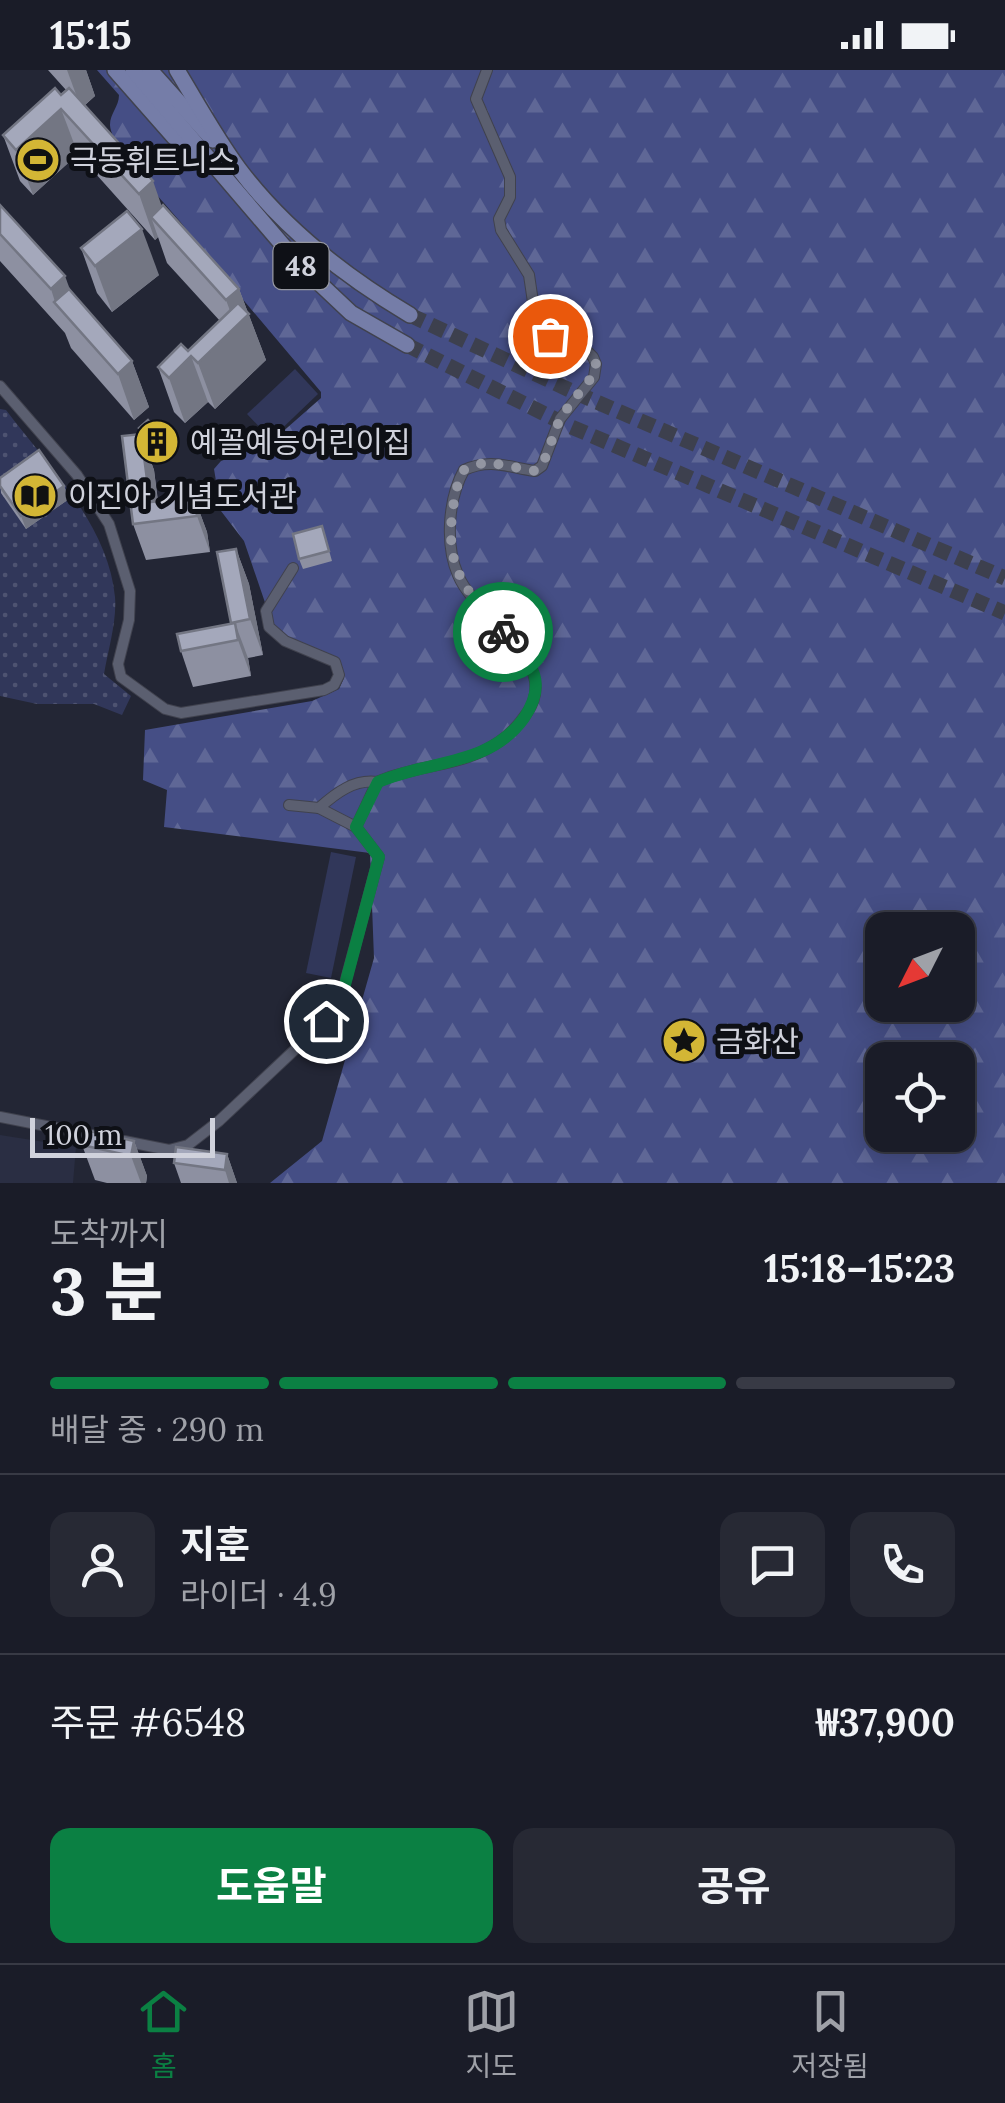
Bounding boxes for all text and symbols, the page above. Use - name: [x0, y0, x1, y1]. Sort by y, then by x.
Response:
- text: 15:15: [50, 11, 131, 59]
- sports icon: 극동휘트니스: [15, 137, 61, 183]
- place label: 극동휘트니스: [70, 141, 236, 179]
- road number: 48: [274, 243, 328, 289]
- pin: [508, 294, 593, 379]
- icon: bag: [523, 309, 578, 364]
- building icon: 예꼴예능어린이집: [134, 419, 180, 465]
- place label: 예꼴예능어린이집: [190, 423, 411, 461]
- library icon: 이진아 기념도서관: [12, 473, 58, 519]
- place label: 이진아 기념도서관: [68, 477, 297, 515]
- courier: [453, 582, 553, 682]
- icon: bike: [476, 605, 531, 660]
- north arrow: [865, 912, 975, 1022]
- map controls: [865, 912, 975, 1152]
- pin: [284, 979, 369, 1064]
- icon: home: [299, 994, 354, 1049]
- place icon: 금화산: [661, 1018, 707, 1064]
- place label: 금화산: [716, 1022, 799, 1060]
- button: locate: [865, 1042, 975, 1152]
- scale bar: [30, 1113, 215, 1158]
- text: 100 m: [45, 1117, 122, 1153]
- text: 도착까지: [50, 1213, 168, 1254]
- text: 15:18–15:23: [764, 1244, 955, 1292]
- text: 3 분: [50, 1250, 163, 1333]
- text: 배달 중 · 290 m: [50, 1409, 264, 1450]
- button: person: [50, 1512, 155, 1617]
- button: chat: [720, 1512, 825, 1617]
- button: phone: [850, 1512, 955, 1617]
- text: 지훈: [180, 1520, 250, 1568]
- text: 라이더 · 4.9: [180, 1574, 337, 1615]
- text: 주문 #6548: [50, 1698, 246, 1746]
- text: ₩37,900: [816, 1698, 955, 1746]
- button: 도움말: [50, 1828, 493, 1943]
- button: 공유: [513, 1828, 955, 1943]
- tab: 홈: [136, 1984, 191, 2084]
- tab: 지도: [464, 1984, 519, 2084]
- tab: 저장됨: [791, 1984, 869, 2084]

